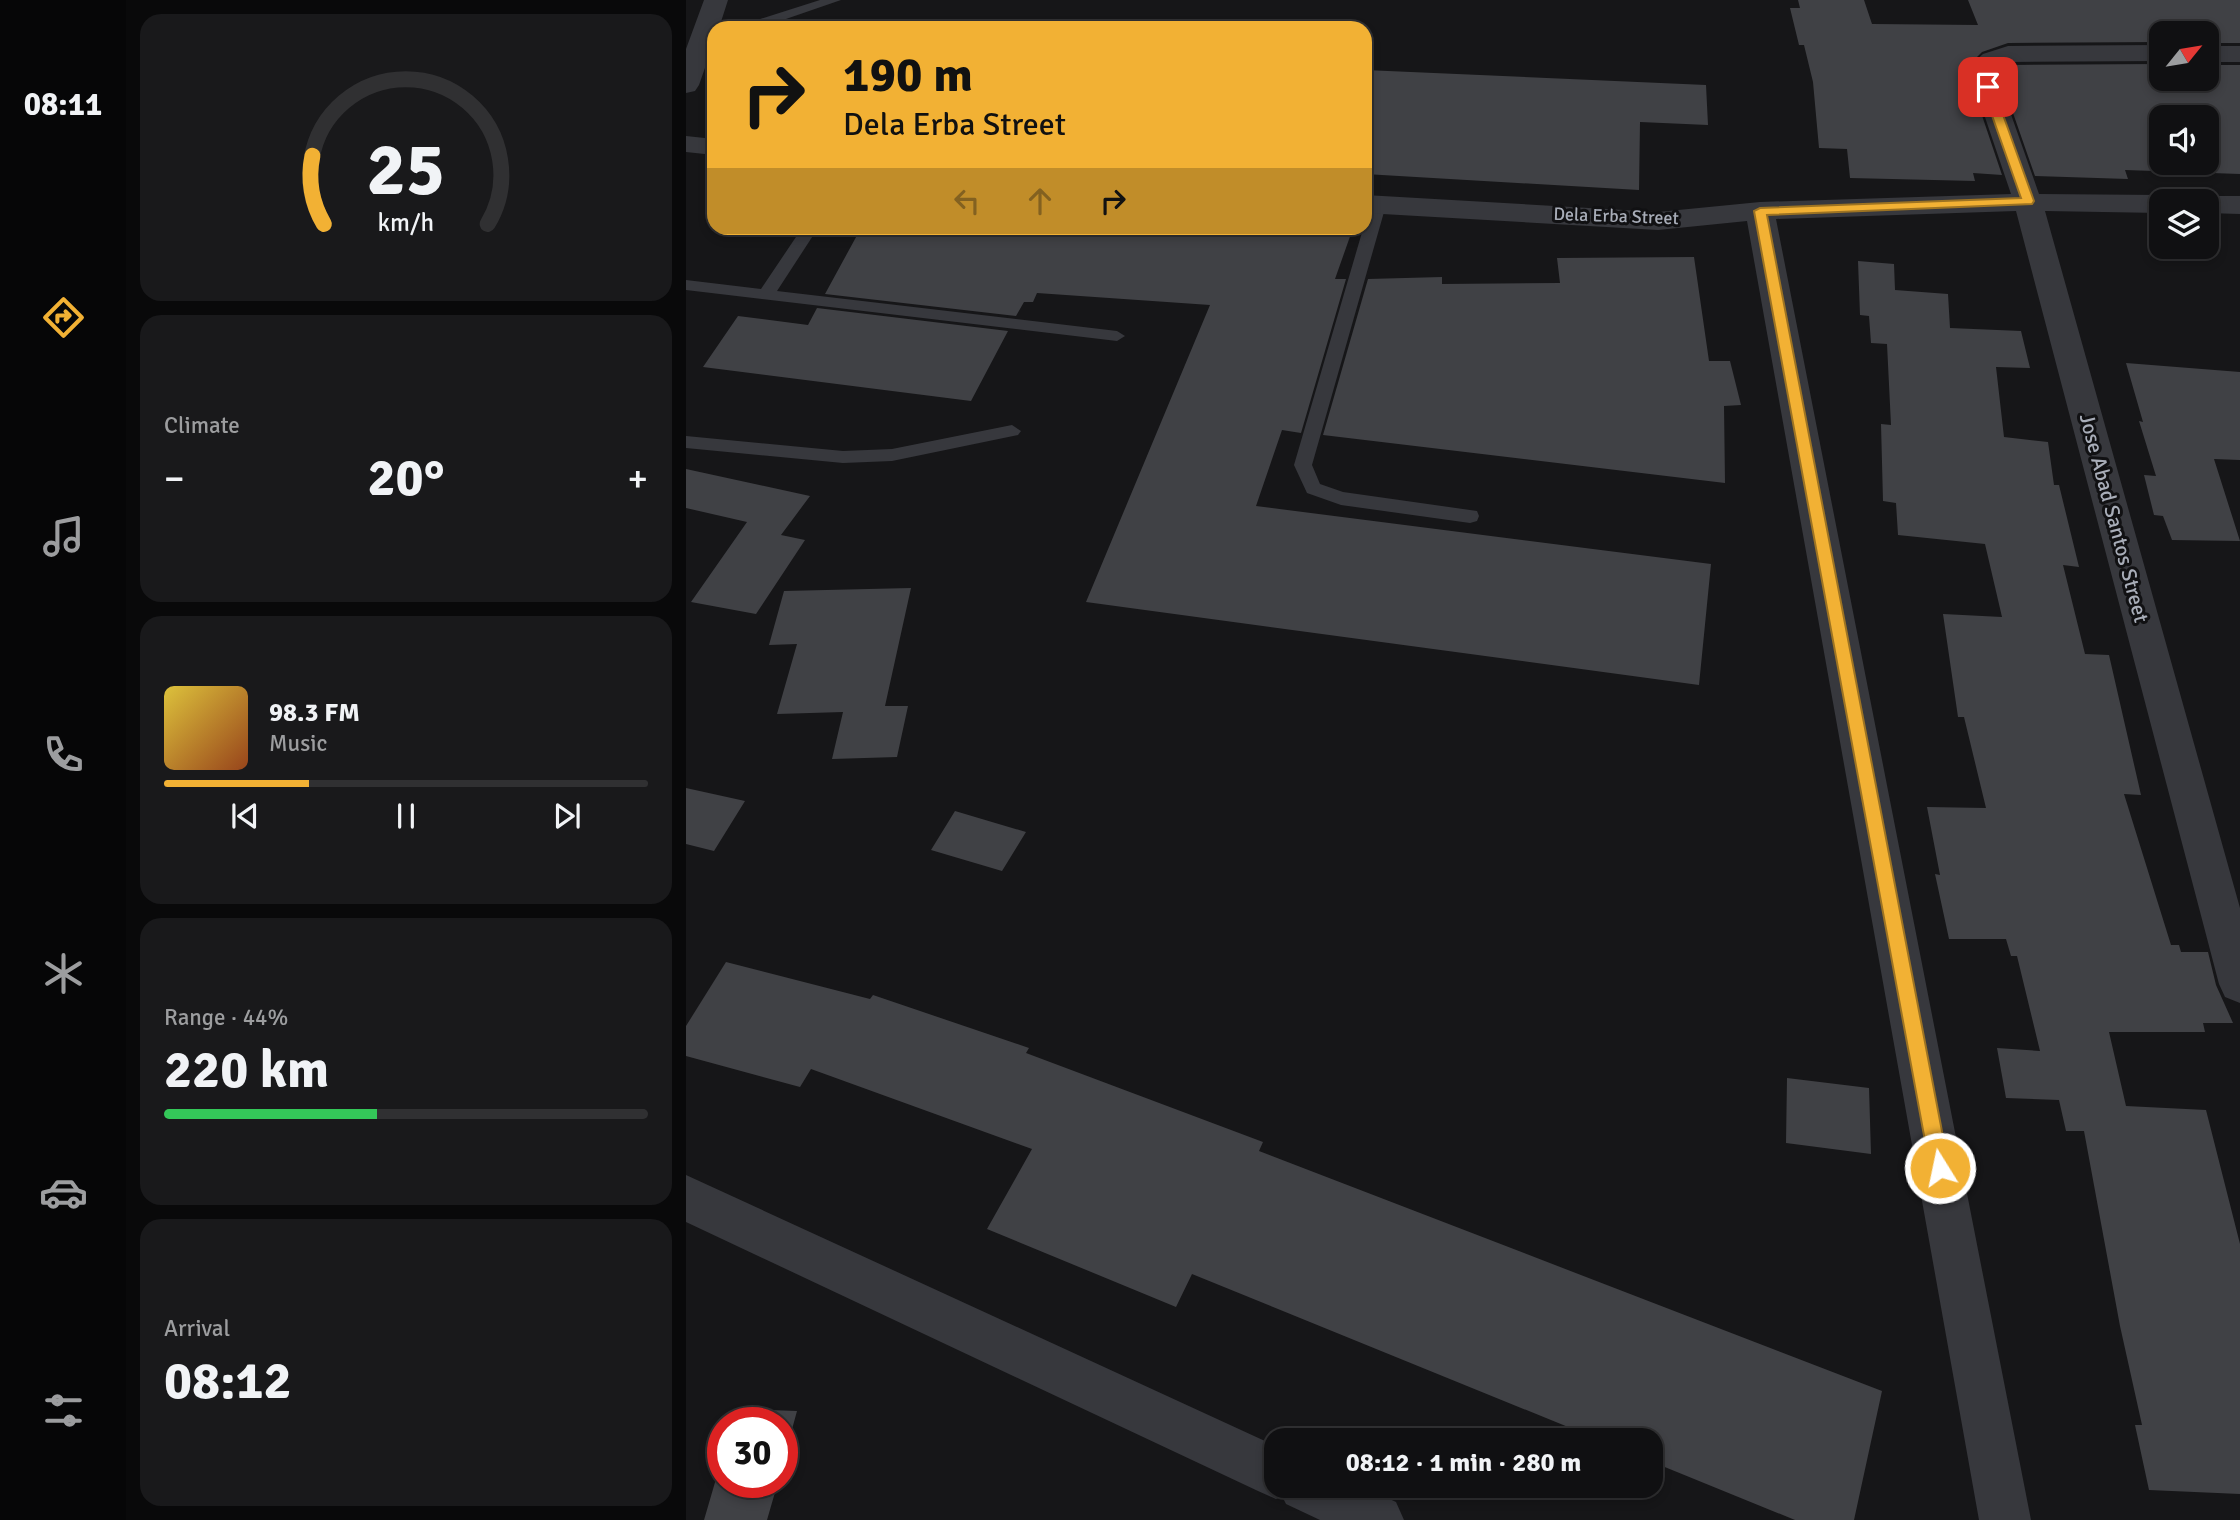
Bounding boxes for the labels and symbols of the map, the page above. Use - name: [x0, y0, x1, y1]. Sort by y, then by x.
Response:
- north arrow: [2149, 21, 2219, 91]
- pin: [1958, 57, 2018, 117]
- street label: Dela Erba Street: [1553, 203, 1679, 229]
- street label: Jose Abad Santos Street: [2074, 411, 2154, 625]
- position arrow: [1903, 1131, 1977, 1205]
- speed limit sign: 30: [707, 1407, 798, 1498]

